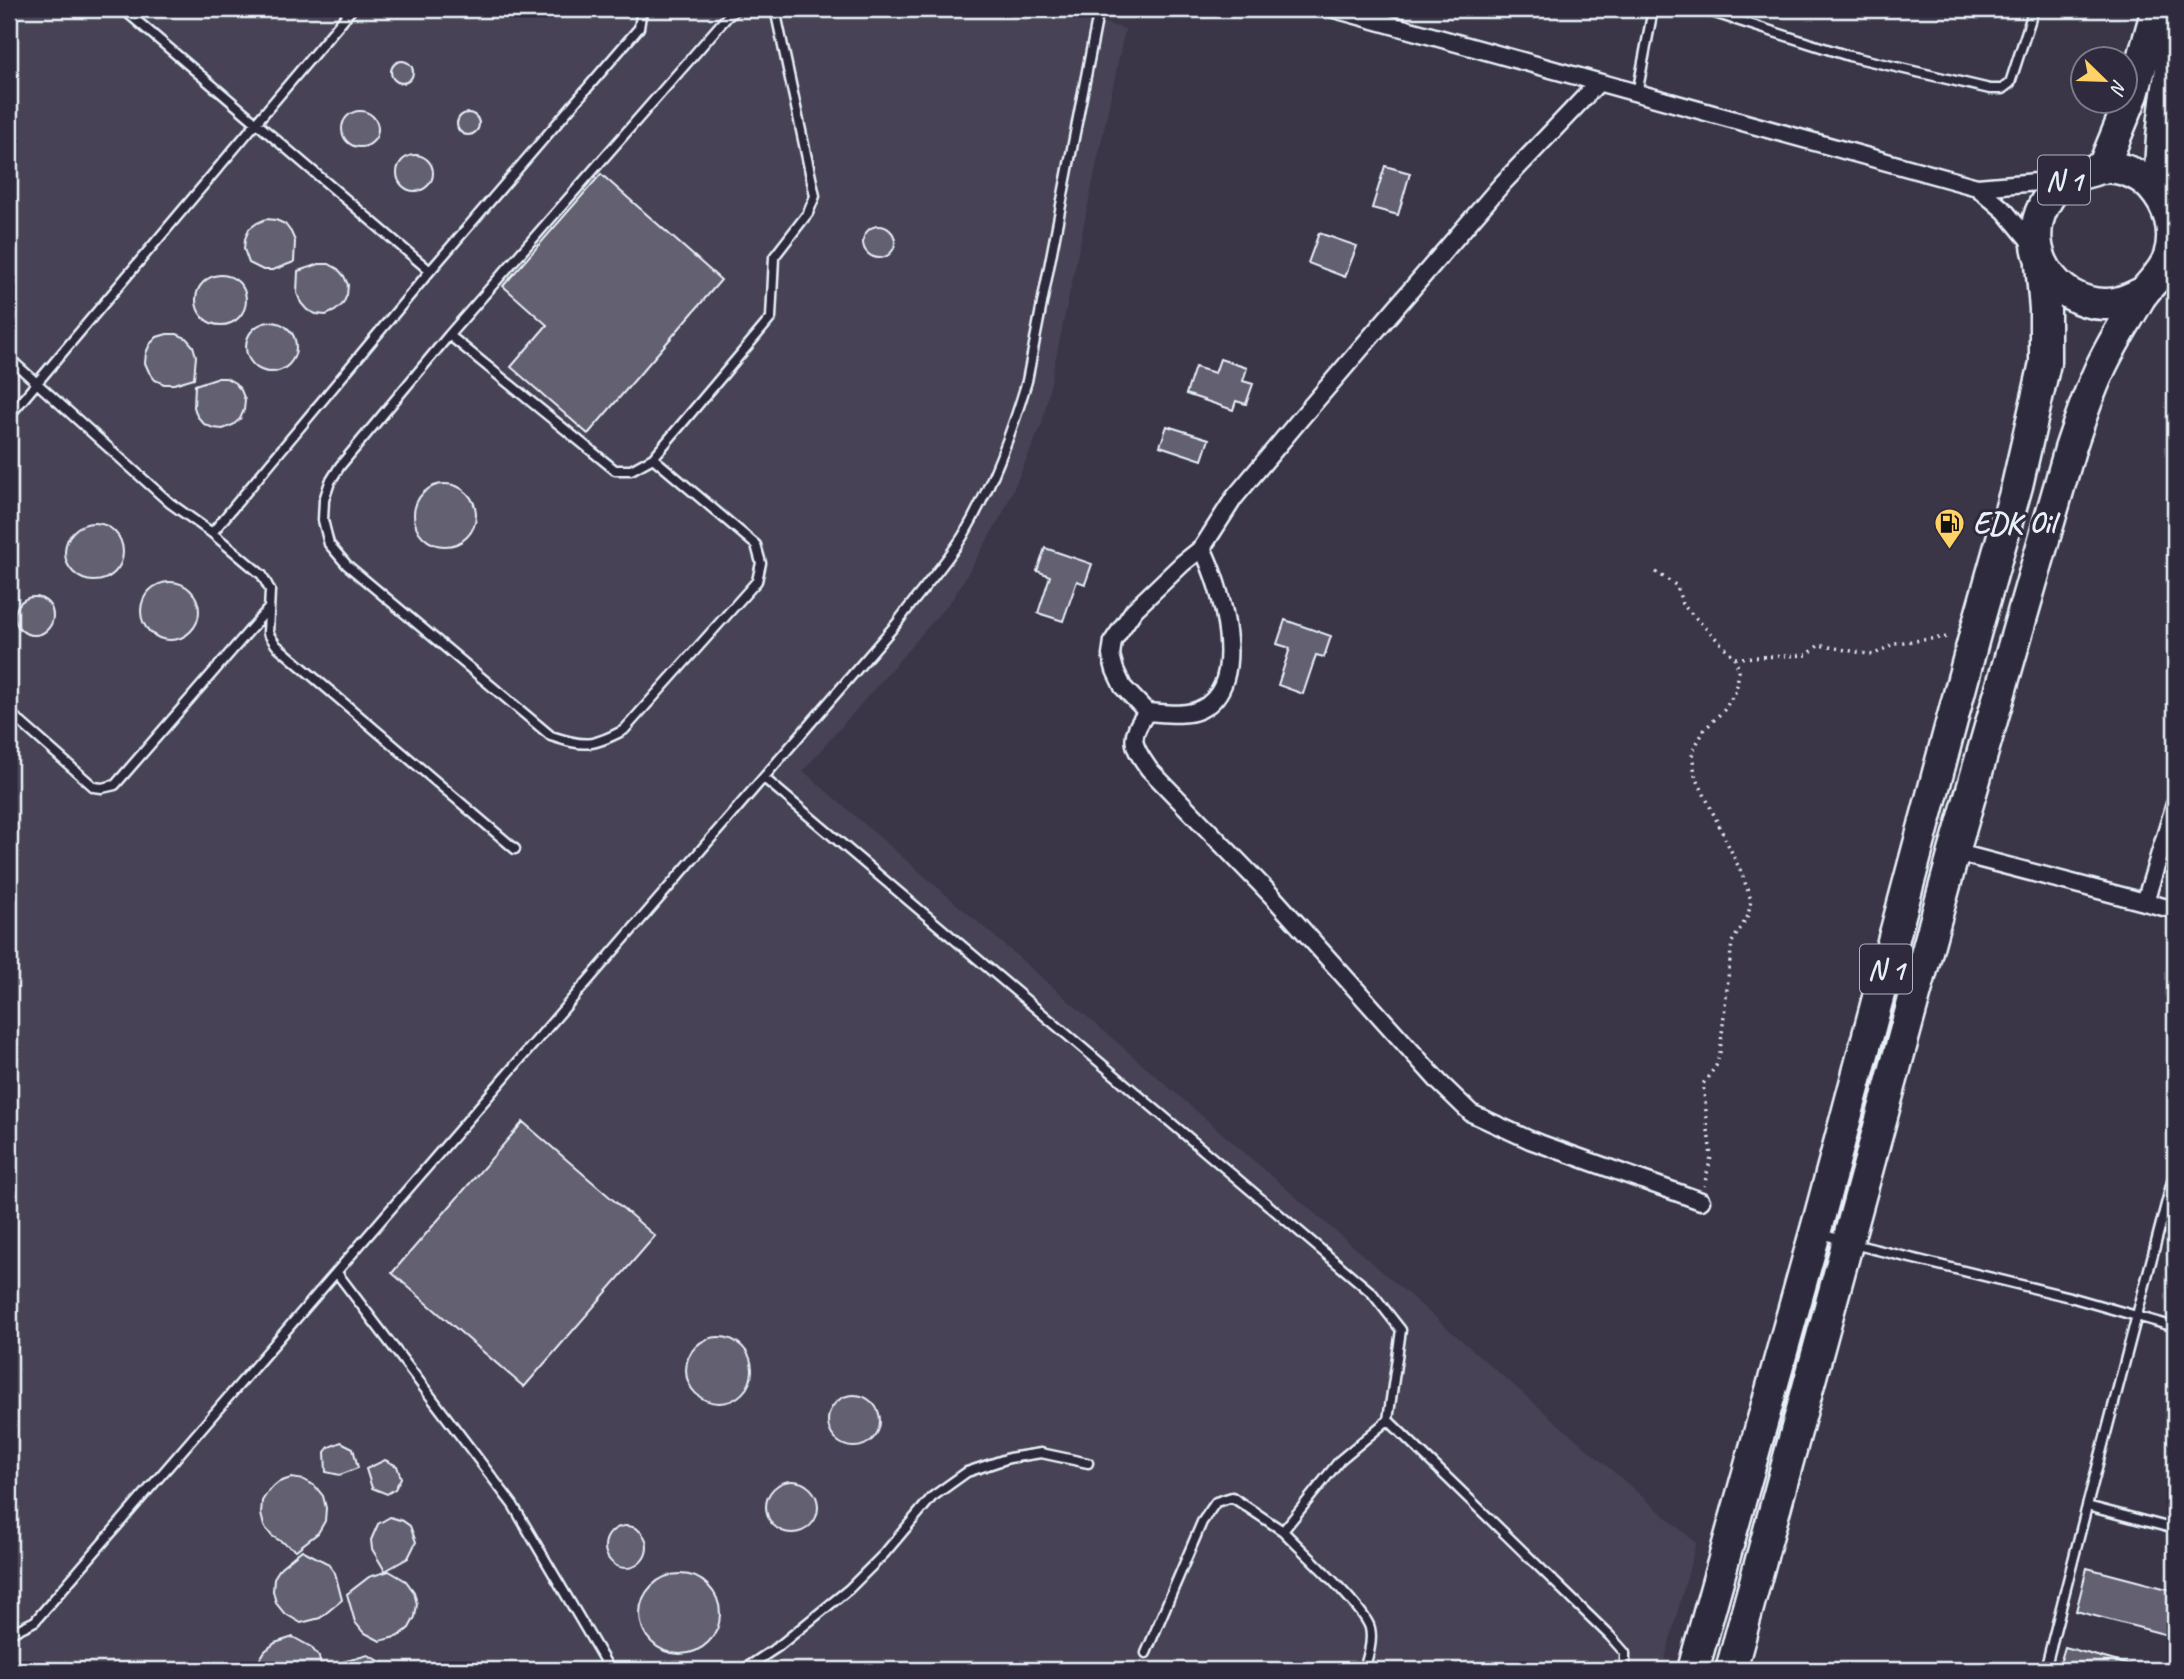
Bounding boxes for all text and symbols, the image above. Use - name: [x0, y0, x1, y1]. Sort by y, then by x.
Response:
- north arrow: [2068, 46, 2138, 116]
- text: N: [2104, 76, 2132, 99]
- road number: N 1: [2038, 156, 2090, 204]
- place label: EDK Oil: [1973, 504, 2061, 542]
- fuel station icon: EDK Oil: [1933, 506, 1967, 550]
- road number: N 1: [1860, 944, 1912, 993]

